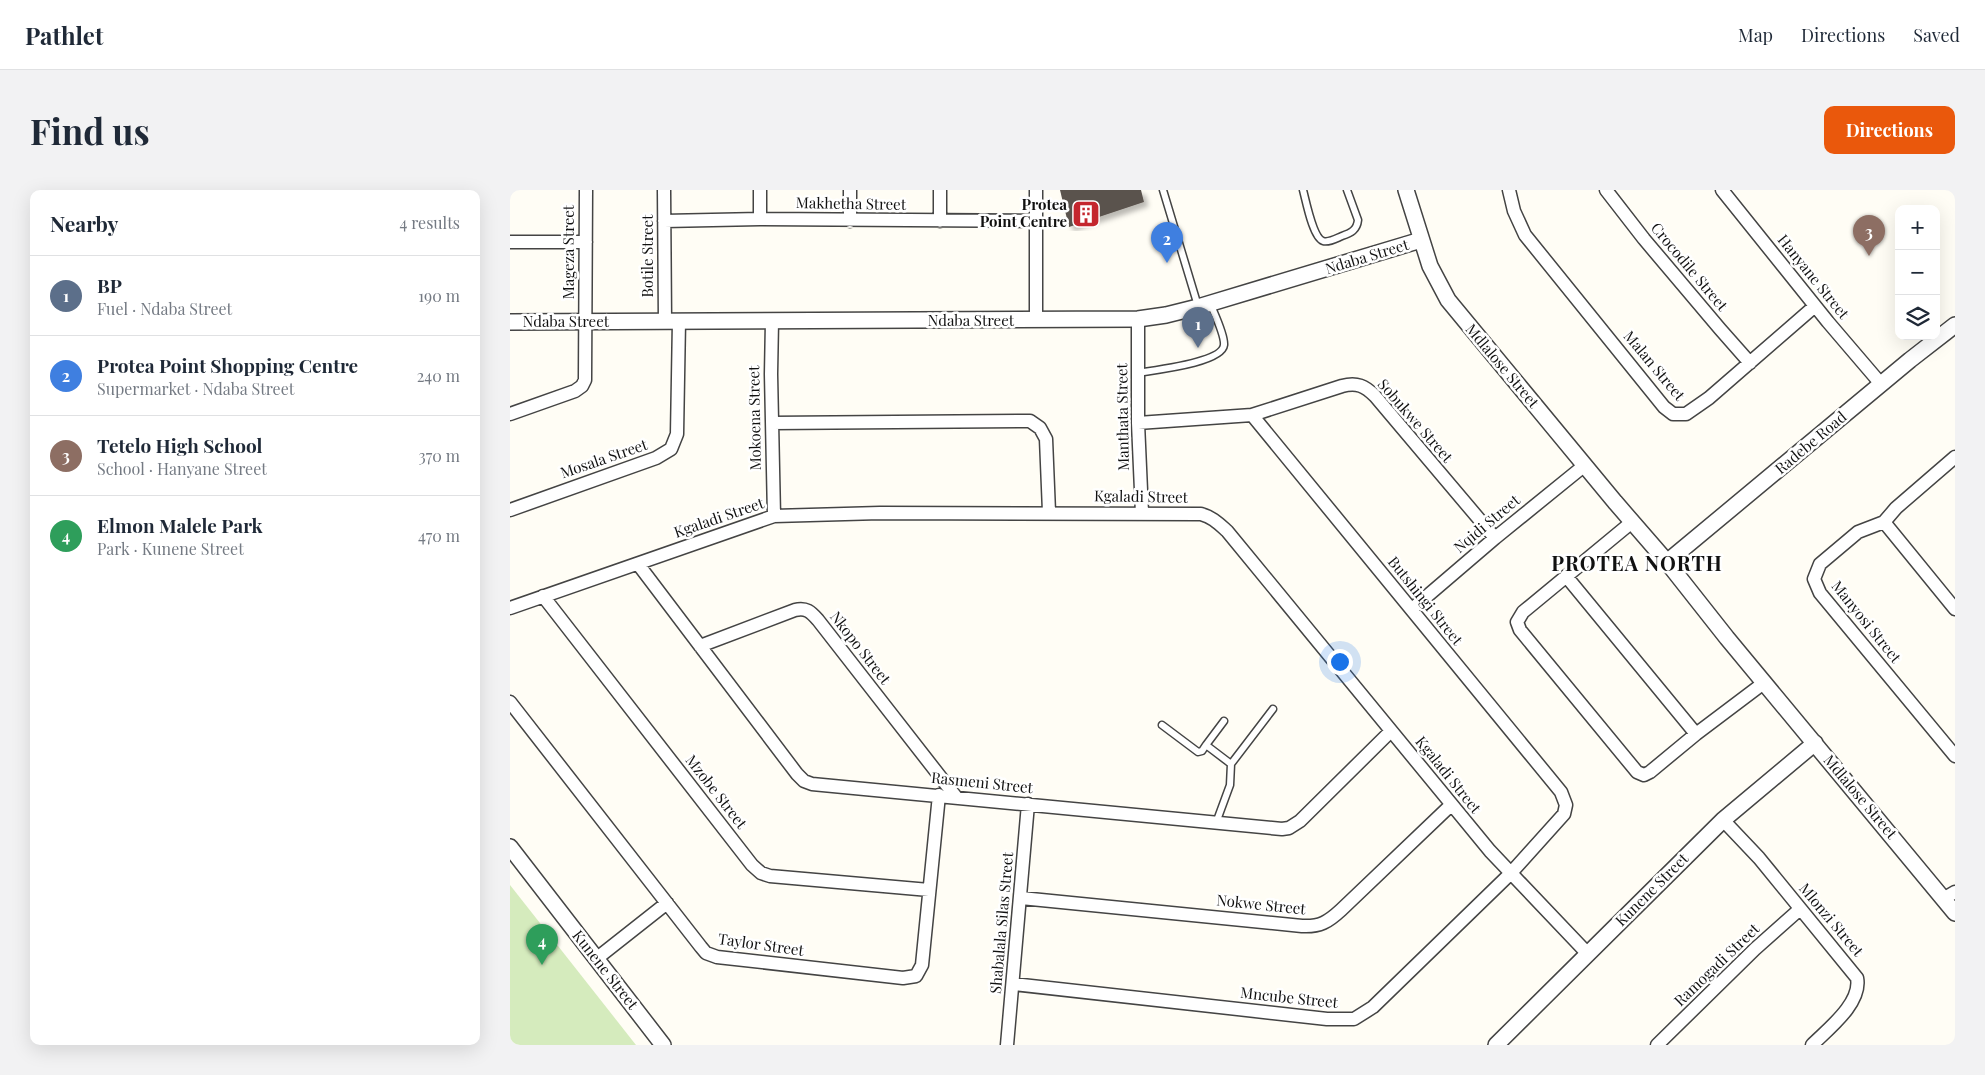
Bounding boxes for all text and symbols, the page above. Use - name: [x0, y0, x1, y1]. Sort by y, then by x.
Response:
- text: Pathlet: [25, 19, 103, 51]
- text: Map: [1738, 23, 1773, 47]
- text: Directions: [1801, 23, 1885, 47]
- text: Saved: [1913, 23, 1960, 47]
- button: Directions: [1824, 106, 1955, 154]
- text: Find us: [30, 107, 150, 154]
- street label: Makhetha Street: [796, 192, 907, 214]
- place label: Protea Point Centre: [980, 194, 1067, 231]
- building icon: Protea Point Centre: [1071, 199, 1101, 229]
- street label: Mageza Street: [558, 204, 578, 299]
- map controls: [1895, 205, 1940, 340]
- button: +: [1895, 205, 1940, 250]
- text: Nearby: [50, 209, 119, 237]
- text: 4 results: [399, 212, 460, 233]
- street label: Botile Street: [637, 214, 657, 298]
- pin: 3: [1853, 215, 1885, 256]
- street label: Crocodile Street: [1647, 218, 1733, 315]
- pin: 2: [1151, 222, 1183, 263]
- street label: Hanyane Street: [1774, 230, 1854, 323]
- street label: Ndaba Street: [1323, 234, 1412, 278]
- button: −: [1895, 250, 1940, 295]
- text: BP: [97, 272, 122, 298]
- text: 1: [63, 285, 69, 306]
- text: 190 m: [418, 285, 460, 306]
- button: layers: [1895, 295, 1940, 340]
- text: Fuel · Ndaba Street: [97, 298, 232, 319]
- pin: 1: [1182, 307, 1214, 348]
- street label: Ndaba Street: [928, 310, 1015, 330]
- street label: Ndaba Street: [523, 311, 610, 331]
- street label: Mdlalose Street: [1462, 319, 1544, 412]
- street label: Malan Street: [1620, 326, 1690, 405]
- text: Protea Point Shopping Centre: [97, 352, 358, 378]
- street label: Manthata Street: [1111, 362, 1133, 471]
- text: 2: [62, 365, 70, 386]
- text: 240 m: [417, 365, 460, 386]
- street label: Mokoena Street: [743, 365, 765, 471]
- street label: Sobukwe Street: [1374, 374, 1458, 467]
- text: Supermarket · Ndaba Street: [97, 378, 294, 399]
- street label: Radebe Road: [1770, 406, 1850, 478]
- text: Tetelo High School: [97, 432, 263, 458]
- street label: Mosala Street: [558, 434, 650, 482]
- text: 3: [62, 445, 70, 466]
- text: 370 m: [418, 445, 460, 466]
- text: School · Hanyane Street: [97, 458, 267, 479]
- street label: Kgaladi Street: [1094, 485, 1189, 507]
- street label: Nqidi Street: [1449, 489, 1524, 557]
- street label: Kgaladi Street: [671, 492, 767, 542]
- text: Elmon Malele Park: [97, 512, 263, 538]
- text: 4: [62, 525, 70, 546]
- text: 470 m: [418, 525, 460, 546]
- text: Park · Kunene Street: [97, 538, 244, 559]
- district label: PROTEA NORTH: [1551, 549, 1723, 576]
- street label: Butshingi Street: [1384, 552, 1468, 649]
- street label: Manyosi Street: [1828, 576, 1906, 667]
- street label: Nkopo Street: [826, 607, 896, 689]
- your location: [1327, 649, 1353, 675]
- street label: Kgaladi Street: [1411, 732, 1487, 818]
- street label: Mzobe Street: [682, 750, 752, 833]
- street label: Mdlalose Street: [1820, 750, 1902, 843]
- street label: Rasmeni Street: [930, 767, 1035, 797]
- street label: Kunene Street: [1610, 848, 1693, 930]
- street label: Shabalala Silas Street: [985, 850, 1017, 995]
- street label: Mlonzi Street: [1795, 878, 1869, 961]
- street label: Nokwe Street: [1215, 889, 1307, 919]
- street label: Ramogadi Street: [1669, 918, 1764, 1010]
- pin: 4: [526, 924, 558, 965]
- street label: Kunene Street: [568, 926, 644, 1014]
- street label: Taylor Street: [717, 928, 806, 960]
- street label: Mncube Street: [1239, 982, 1340, 1012]

